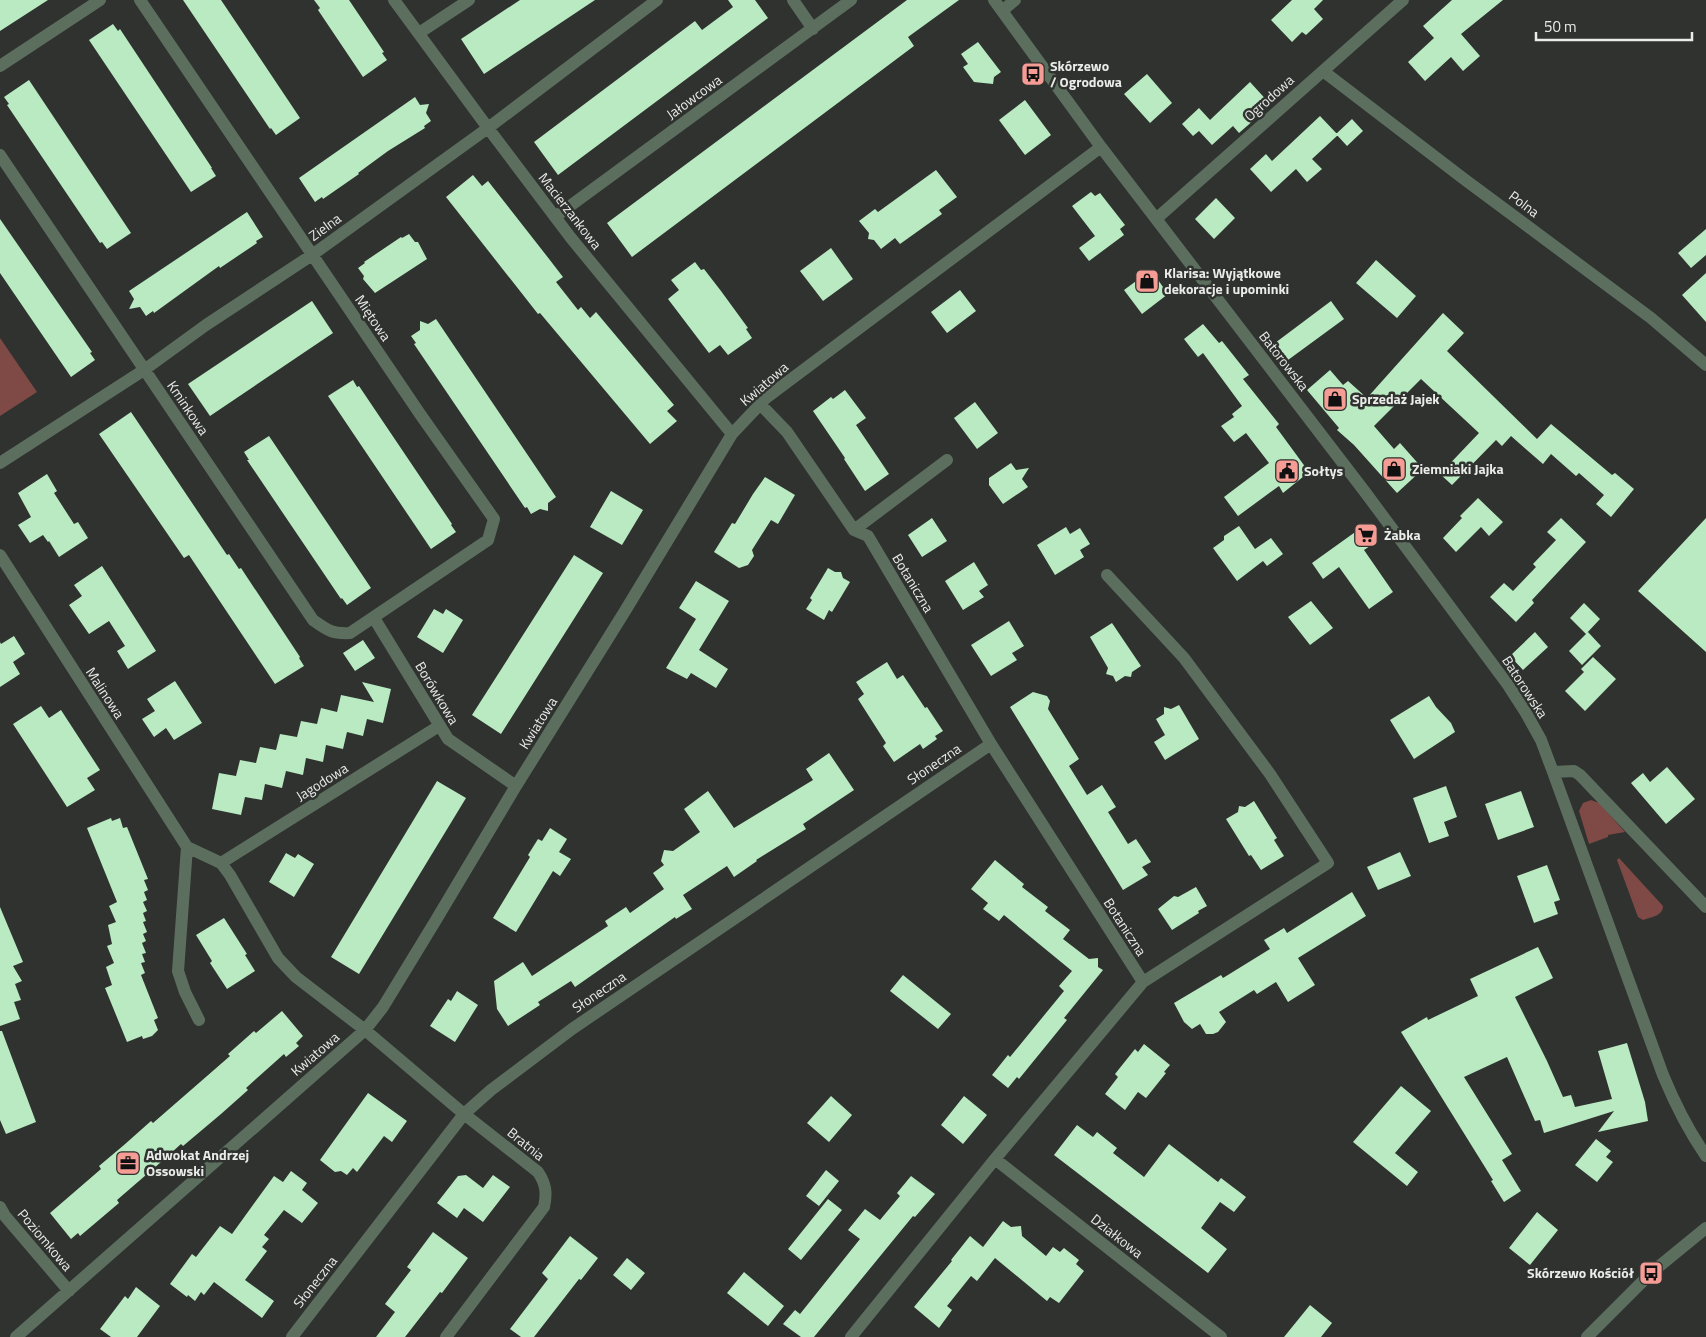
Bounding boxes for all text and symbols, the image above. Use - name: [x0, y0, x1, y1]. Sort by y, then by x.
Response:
- scale bar: [1536, 10, 1692, 42]
- text: 50 m: [1544, 15, 1577, 38]
- place label: Skórzewo / Ogrodowa: [1050, 55, 1122, 92]
- bus stop icon: Skórzewo / Ogrodowa: [1020, 61, 1046, 87]
- street label: Jałowcowa: [662, 69, 726, 124]
- street label: Ogrodowa: [1239, 69, 1298, 126]
- street label: Macierzankowa: [534, 168, 607, 253]
- street label: Polna: [1505, 185, 1544, 222]
- street label: Zielna: [304, 208, 345, 245]
- place label: Klarisa: Wyjątkowe dekoracje i upominki: [1164, 262, 1289, 299]
- shop icon: Klarisa: Wyjątkowe dekoracje i upominki: [1134, 268, 1160, 294]
- street label: Miętowa: [350, 290, 397, 345]
- street label: Batorowska: [1254, 326, 1314, 395]
- street label: Kwiatowa: [735, 357, 793, 411]
- street label: Kminkowa: [162, 376, 214, 439]
- shop icon: Sprzedaż Jajek: [1322, 386, 1348, 412]
- place label: Sprzedaż Jajek: [1352, 388, 1440, 409]
- shop icon: Ziemniaki Jajka: [1381, 456, 1407, 482]
- public building icon: Sołtys: [1274, 458, 1300, 484]
- place label: Ziemniaki Jajka: [1412, 458, 1504, 479]
- place label: Sołtys: [1304, 460, 1343, 481]
- supermarket icon: Żabka: [1353, 522, 1379, 548]
- place label: Żabka: [1384, 524, 1421, 545]
- street label: Botaniczna: [888, 549, 939, 616]
- street label: Batorowska: [1497, 651, 1554, 722]
- street label: Borówkowa: [410, 657, 464, 728]
- street label: Malinowa: [81, 663, 130, 723]
- street label: Kwiatowa: [513, 692, 562, 753]
- street label: Słoneczna: [903, 738, 965, 789]
- street label: Jagodowa: [292, 757, 352, 806]
- street label: Botaniczna: [1099, 894, 1152, 960]
- street label: Słoneczna: [568, 966, 630, 1017]
- street label: Kwiatowa: [286, 1027, 344, 1081]
- street label: Bratnia: [503, 1122, 550, 1165]
- place label: Adwokat Andrzej Ossowski: [146, 1144, 249, 1181]
- office icon: Adwokat Andrzej Ossowski: [115, 1150, 141, 1176]
- street label: Poziomkowa: [13, 1204, 78, 1275]
- street label: Działkowa: [1087, 1208, 1148, 1263]
- street label: Słoneczna: [288, 1251, 342, 1312]
- bus stop icon: Skórzewo Kościół: [1638, 1260, 1664, 1286]
- place label: Skórzewo Kościół: [1527, 1262, 1635, 1283]

